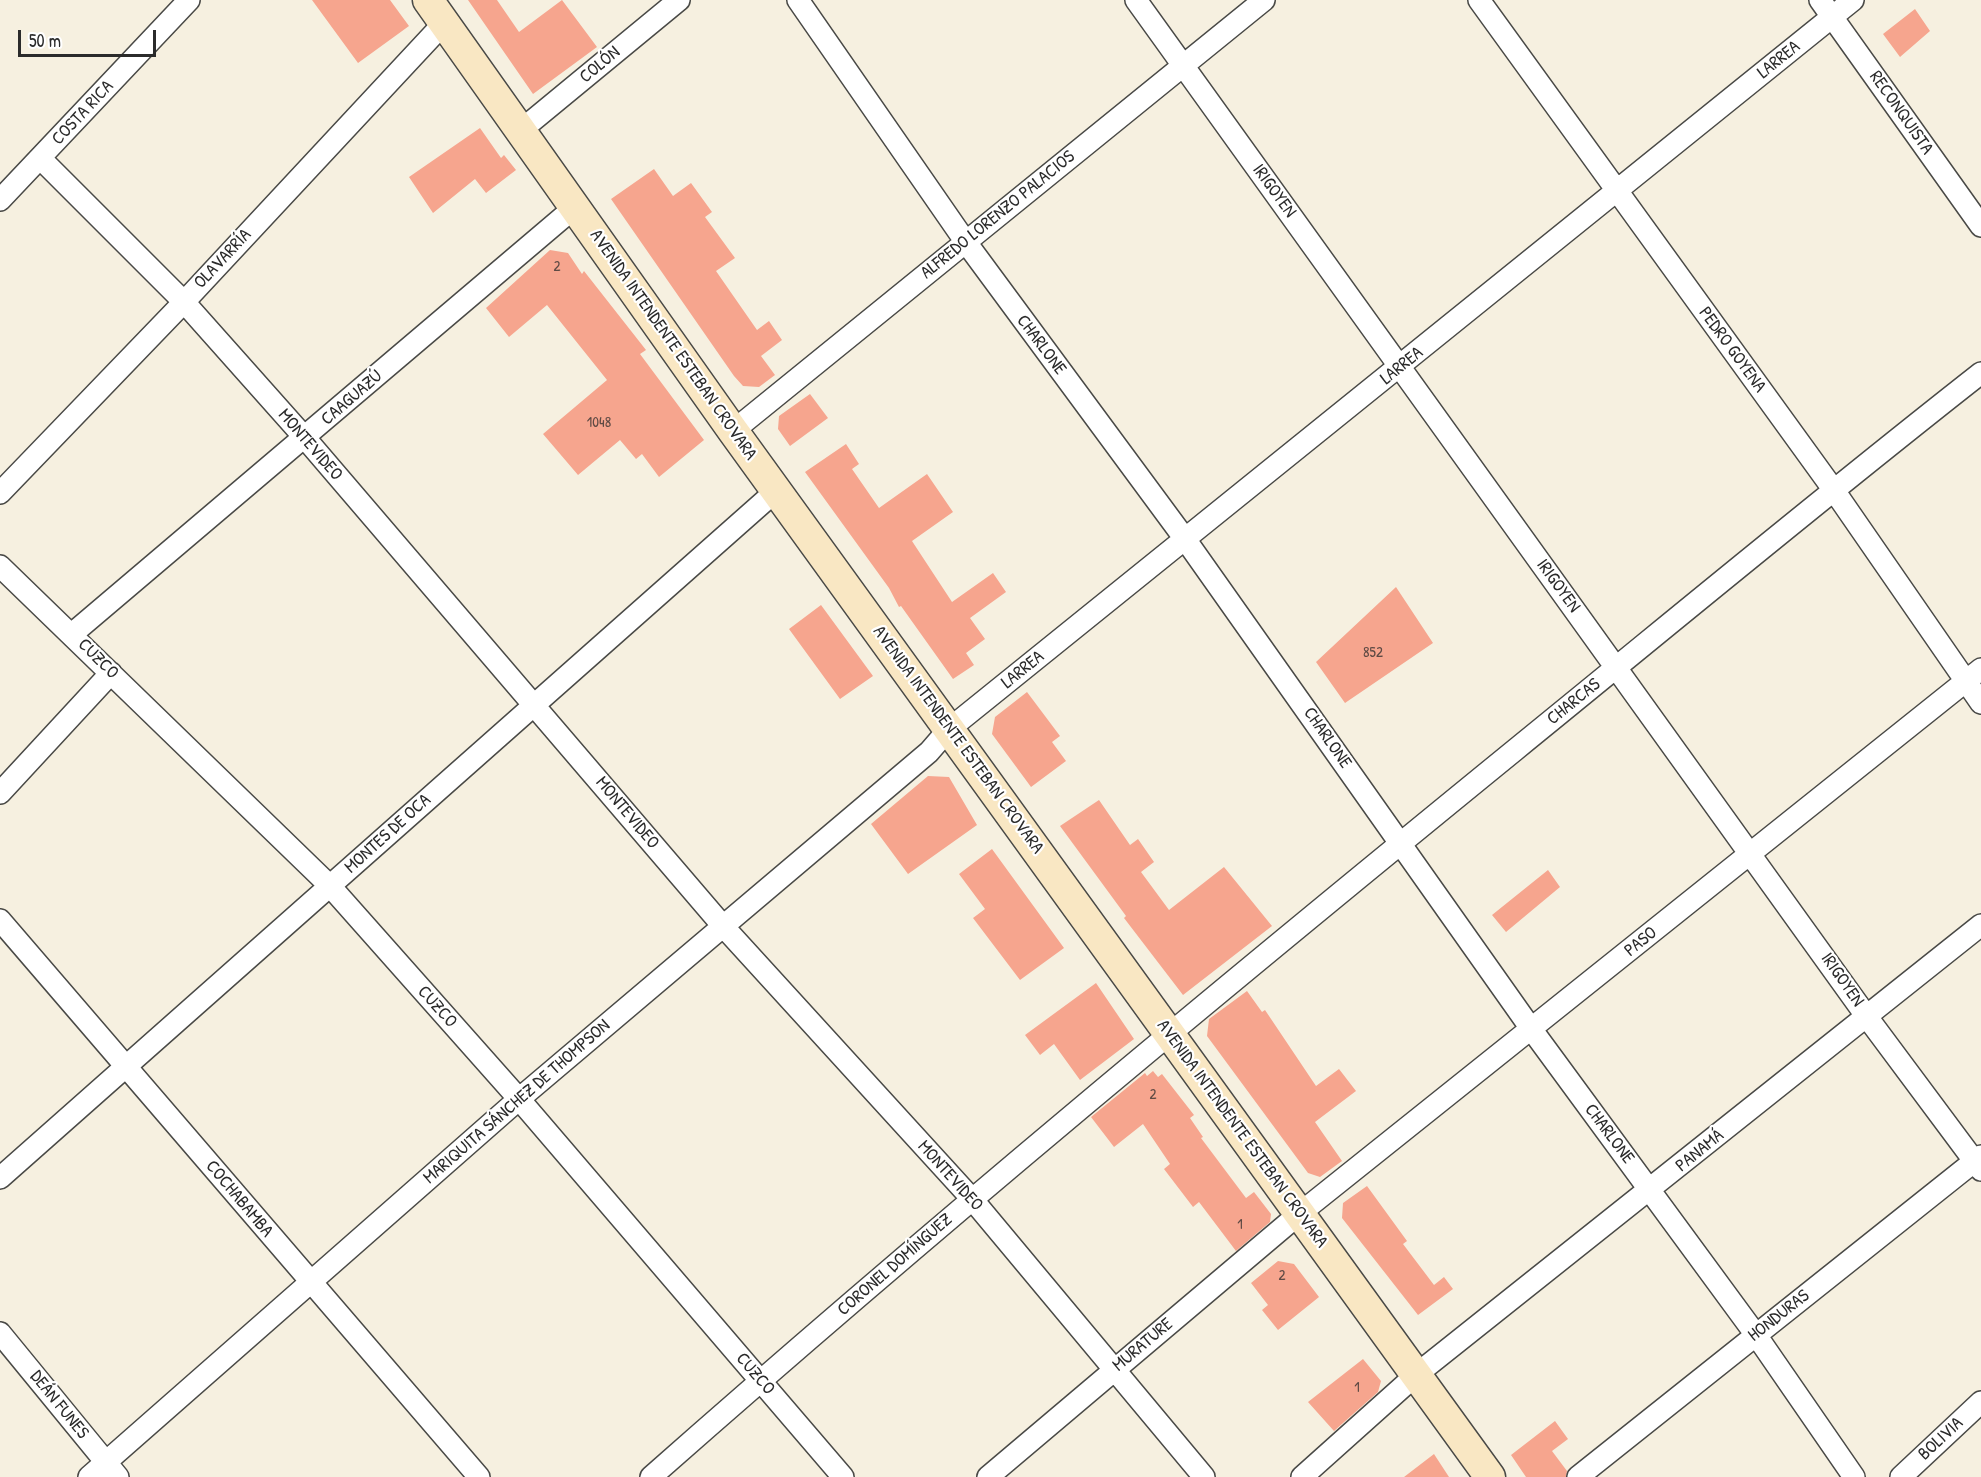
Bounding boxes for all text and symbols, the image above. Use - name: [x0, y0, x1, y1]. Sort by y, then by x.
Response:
- scale bar: [21, 18, 159, 56]
- text: 50 m: [29, 28, 61, 53]
- street label: LARREA: [1753, 36, 1805, 84]
- street label: COLÓN: [575, 42, 625, 88]
- street label: RECONQUISTA: [1864, 67, 1938, 159]
- street label: COSTA RICA: [48, 76, 118, 150]
- street label: ALFREDO LORENZO PALACIOS: [917, 146, 1079, 284]
- street label: IRIGOYEN: [1247, 160, 1301, 222]
- street label: OLAVARRÍA: [190, 225, 256, 293]
- street label: AVENIDA INTENDENTE ESTEBAN CROVARA: [585, 226, 761, 464]
- house number: 2: [553, 258, 561, 276]
- street label: PEDRO GOYENA: [1694, 303, 1770, 397]
- street label: CHARLONE: [1011, 311, 1071, 379]
- street label: LARREA: [1376, 342, 1428, 390]
- street label: CAAGUAZÚ: [317, 366, 387, 430]
- street label: MONTEVIDEO: [273, 405, 347, 485]
- house number: 1048: [587, 414, 611, 432]
- street label: IRIGOYEN: [1531, 555, 1585, 617]
- street label: AVENIDA INTENDENTE ESTEBAN CROVARA: [868, 622, 1048, 858]
- street label: CUZCO: [73, 634, 123, 684]
- house number: 852: [1363, 644, 1383, 662]
- street label: LARREA: [997, 646, 1049, 694]
- street label: CHARCAS: [1543, 674, 1605, 730]
- street label: CHARLONE: [1298, 703, 1356, 773]
- street label: MONTEVIDEO: [591, 773, 663, 853]
- street label: MONTES DE OCA: [341, 790, 435, 878]
- street label: PASO: [1620, 922, 1662, 962]
- street label: IRIGOYEN: [1816, 949, 1868, 1011]
- street label: CUZCO: [413, 982, 461, 1032]
- street label: MARIQUITA SÁNCHEZ DE THOMPSON: [419, 1015, 615, 1189]
- street label: AVENIDA INTENDENTE ESTEBAN CROVARA: [1152, 1016, 1332, 1252]
- house number: 2: [1149, 1086, 1157, 1104]
- street label: CHARLONE: [1579, 1100, 1639, 1168]
- street label: PANAMÁ: [1672, 1125, 1728, 1177]
- street label: MONTEVIDEO: [913, 1136, 987, 1216]
- street label: COCHABAMBA: [201, 1156, 277, 1242]
- street label: CORONEL DOMÍNGUEZ: [833, 1209, 957, 1321]
- house number: 1: [1237, 1216, 1243, 1234]
- house number: 2: [1278, 1267, 1286, 1285]
- street label: HONDURAS: [1744, 1285, 1814, 1347]
- street label: MURATURE: [1108, 1314, 1178, 1376]
- street label: CUZCO: [731, 1349, 779, 1399]
- street label: DEÁN FUNES: [25, 1367, 93, 1443]
- house number: 1: [1354, 1379, 1360, 1397]
- street label: BOLIVIA: [1914, 1413, 1968, 1465]

